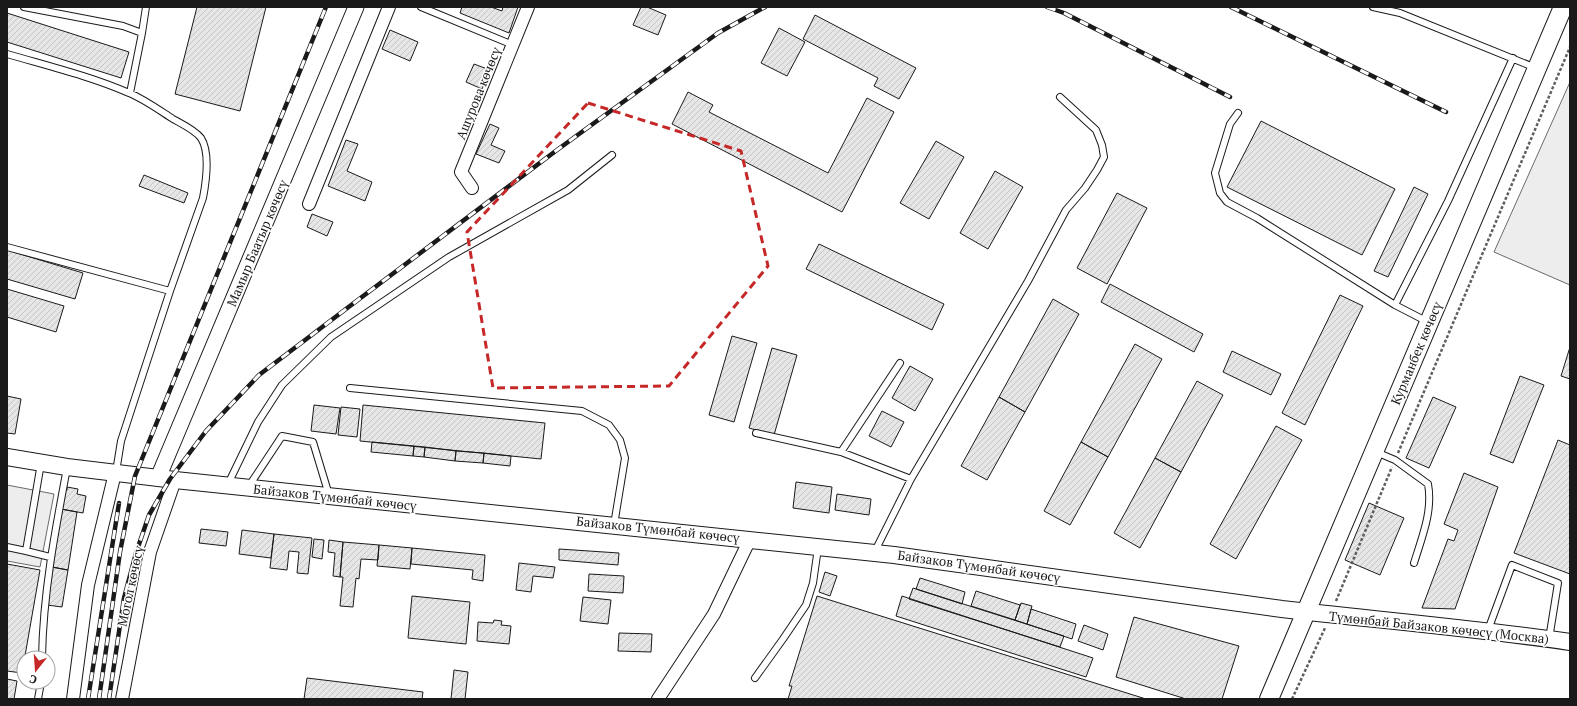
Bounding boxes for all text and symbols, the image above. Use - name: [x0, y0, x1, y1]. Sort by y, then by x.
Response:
- street label: Ашурова көчөсү: [451, 44, 505, 142]
- street label: Мамыр Баатыр көчөсү: [222, 176, 292, 309]
- street label: Курманбек көчөсү: [1386, 298, 1446, 407]
- street label: Байзаков Түмөнбай көчөсү: [252, 479, 418, 515]
- street label: Байзаков Түмөнбай көчөсү: [575, 511, 741, 547]
- street label: Могол көчөсү: [113, 544, 147, 628]
- street label: Байзаков Түмөнбай көчөсү: [896, 546, 1062, 586]
- street label: Түмөнбай Байзаков көчөсү (Москва): [1328, 606, 1550, 648]
- north arrow: [16, 650, 56, 690]
- text: С: [28, 672, 39, 687]

